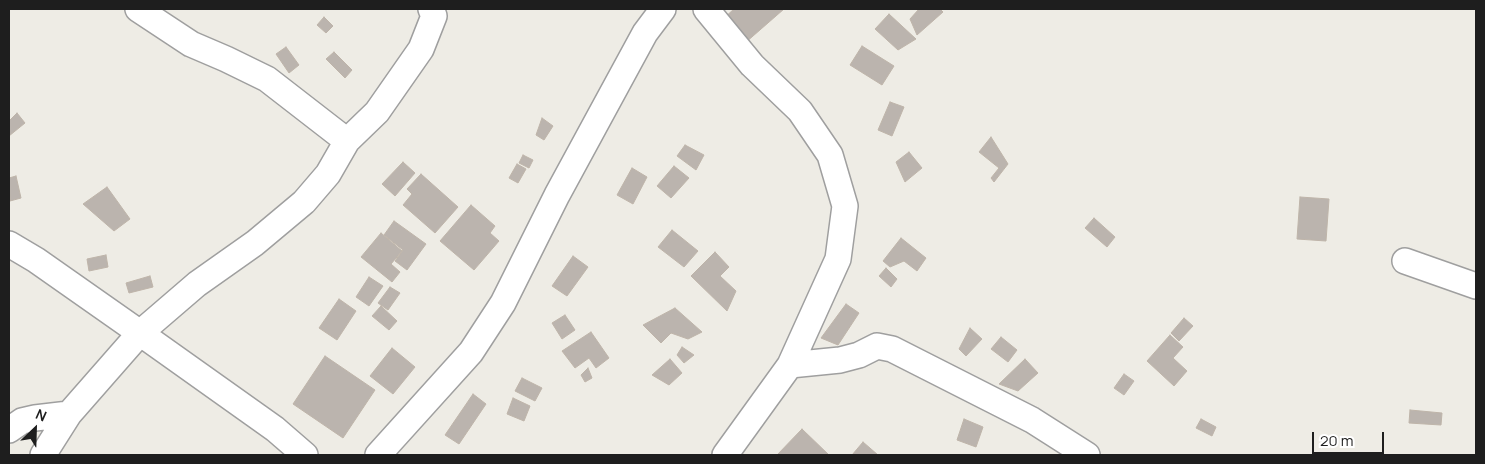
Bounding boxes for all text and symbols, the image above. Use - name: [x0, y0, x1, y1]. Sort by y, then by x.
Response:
- north arrow: [10, 404, 60, 454]
- text: N: [33, 404, 50, 426]
- scale bar: [1315, 422, 1388, 454]
- text: 20 m: [1320, 430, 1353, 451]

